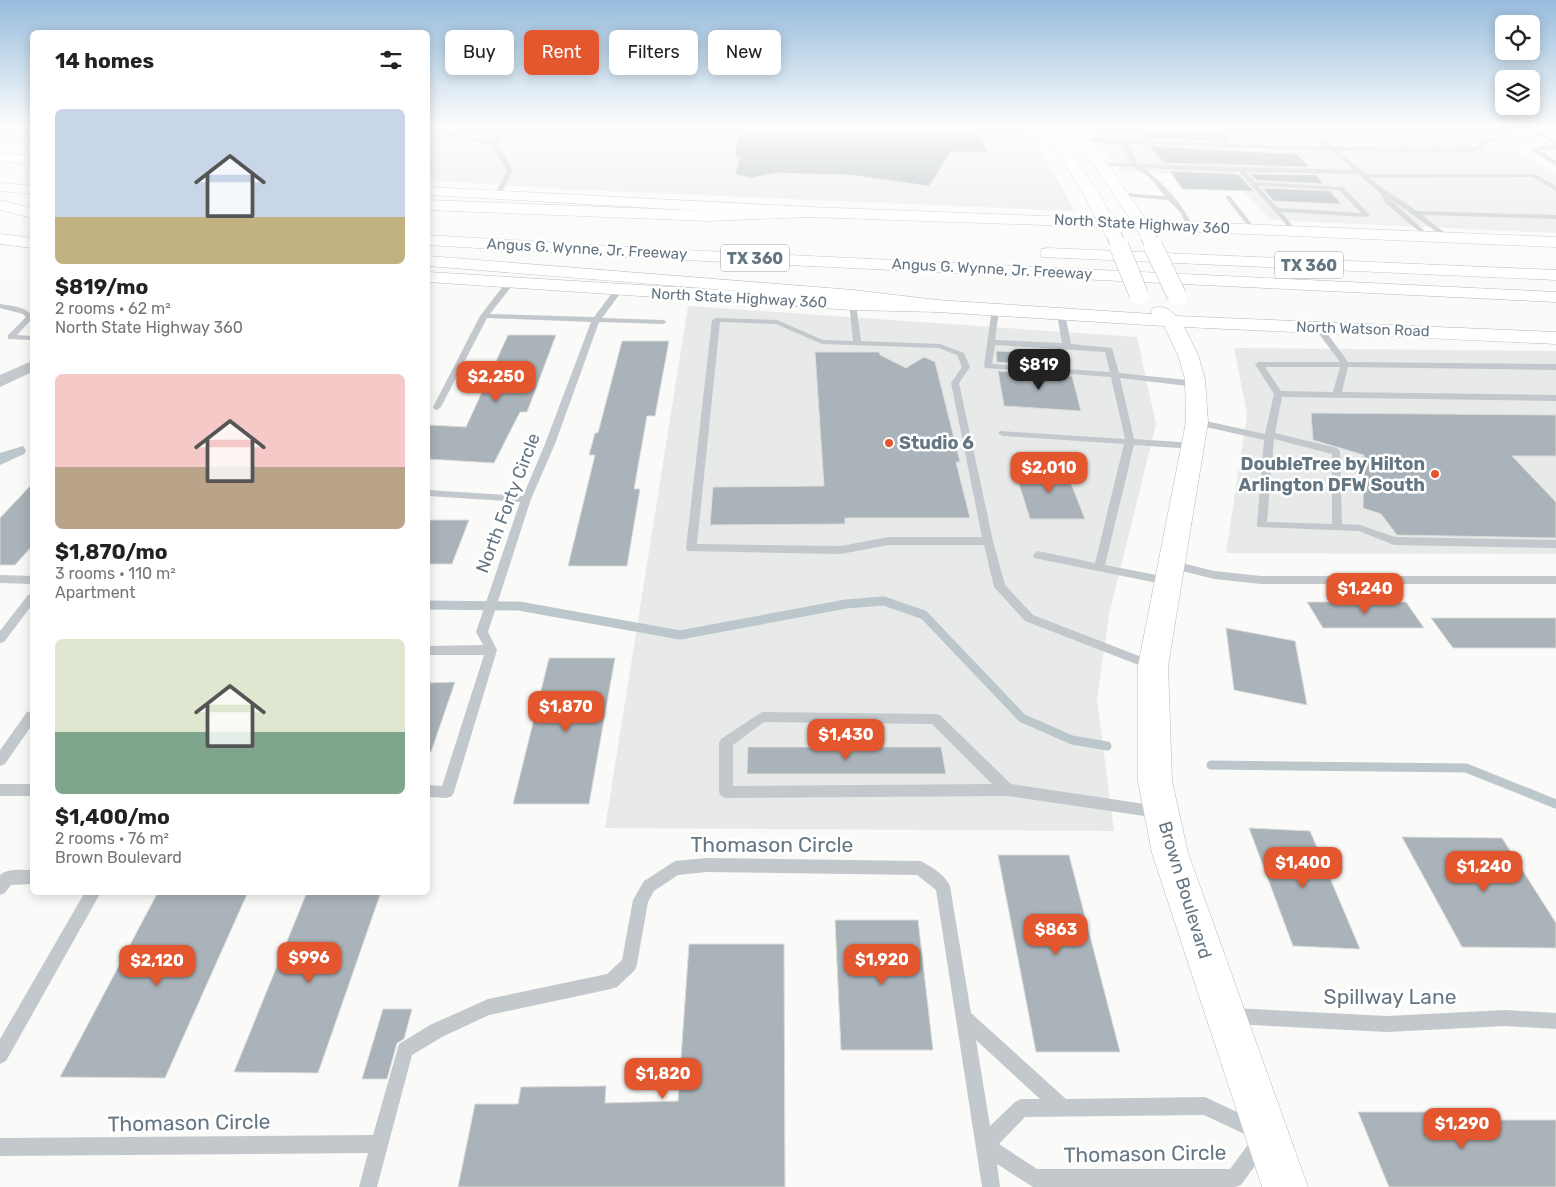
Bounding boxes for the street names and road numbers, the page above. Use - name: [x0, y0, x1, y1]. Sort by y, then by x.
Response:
- street label: North State Highway 360: [1054, 210, 1230, 238]
- street label: Angus G. Wynne, Jr. Freeway: [486, 235, 688, 263]
- road number: TX 360: [721, 244, 789, 272]
- road number: TX 360: [1275, 252, 1343, 278]
- street label: Angus G. Wynne, Jr. Freeway: [891, 255, 1093, 283]
- street label: North State Highway 360: [651, 284, 827, 312]
- street label: North Watson Road: [1296, 318, 1430, 340]
- street label: North Forty Circle: [471, 430, 545, 576]
- street label: Brown Boulevard: [1154, 819, 1216, 961]
- street label: Thomason Circle: [691, 832, 853, 857]
- street label: Spillway Lane: [1324, 984, 1456, 1009]
- street label: Thomason Circle: [107, 1109, 271, 1136]
- street label: Thomason Circle: [1063, 1140, 1227, 1167]

